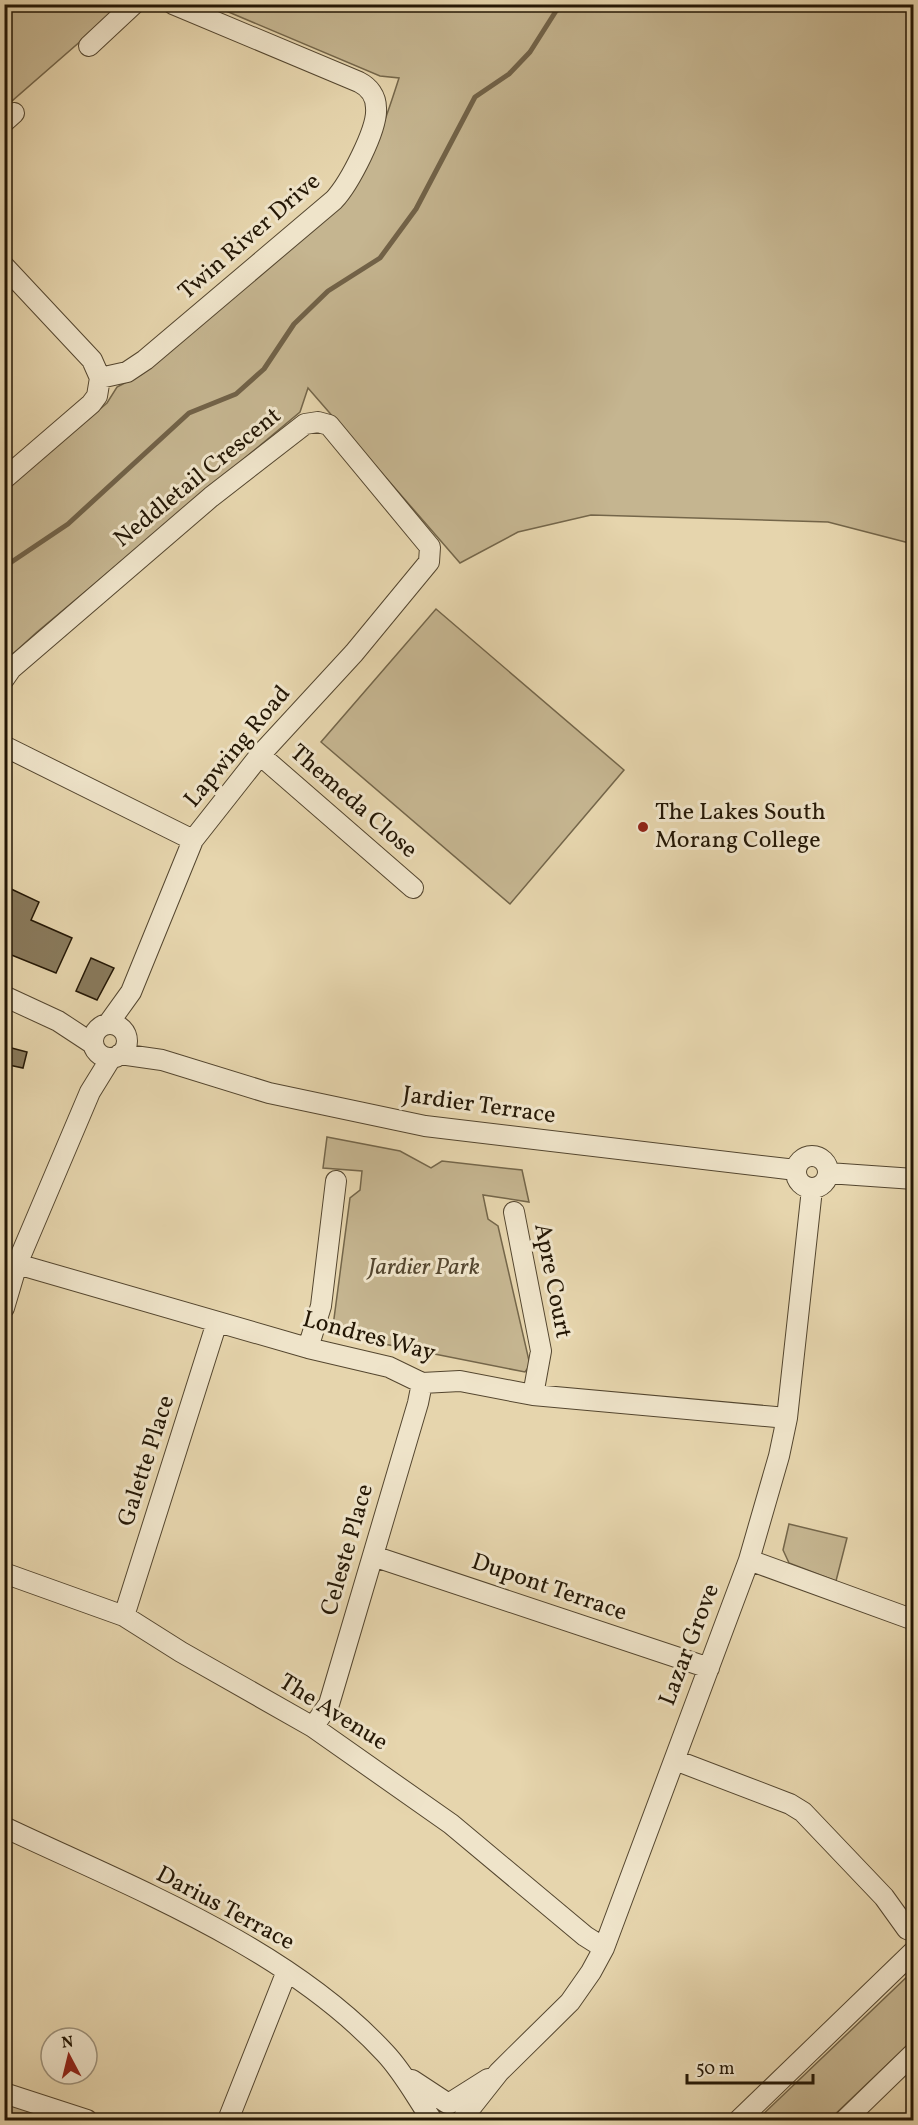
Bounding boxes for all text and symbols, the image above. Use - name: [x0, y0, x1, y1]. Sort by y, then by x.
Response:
- street label: Twin River Drive: [171, 166, 329, 308]
- street label: Neddletail Crescent: [107, 400, 289, 556]
- street label: Lapwing Road: [177, 679, 299, 815]
- street label: Themeda Close: [282, 737, 424, 867]
- place label: The Lakes South Morang College: [655, 796, 826, 858]
- marker: The Lakes South Morang College: [636, 820, 650, 834]
- street label: Jardier Terrace: [400, 1078, 558, 1134]
- street label: Apre Court: [524, 1221, 580, 1341]
- park label: Jardier Park: [366, 1251, 480, 1285]
- street label: Londres Way: [299, 1303, 439, 1371]
- street label: Galette Place: [110, 1391, 184, 1531]
- street label: Celeste Place: [313, 1480, 383, 1620]
- street label: Dupont Terrace: [467, 1546, 631, 1630]
- street label: Lazar Grove: [651, 1579, 729, 1711]
- street label: The Avenue: [272, 1666, 394, 1760]
- street label: Darius Terrace: [150, 1858, 300, 1960]
- north arrow: [39, 2026, 99, 2086]
- text: N: [60, 2031, 75, 2055]
- scale bar: [687, 2047, 813, 2085]
- text: 50 m: [696, 2057, 735, 2082]

